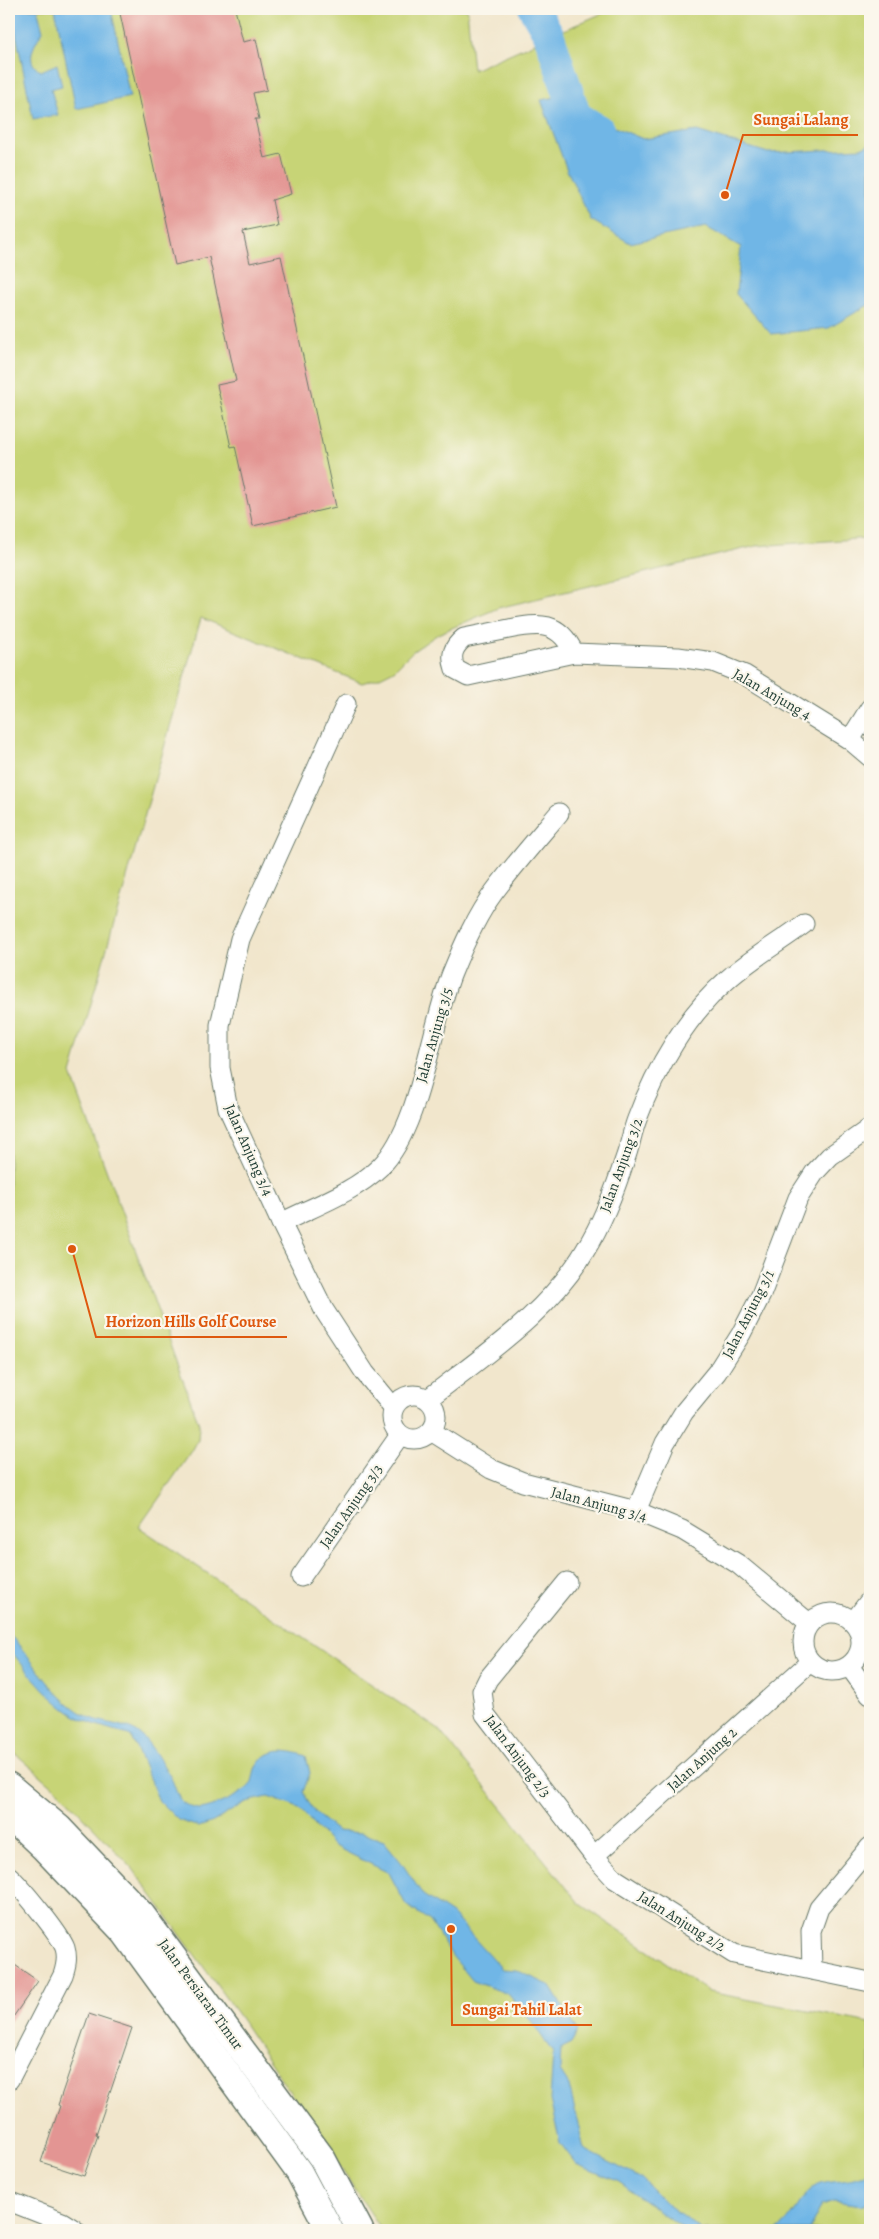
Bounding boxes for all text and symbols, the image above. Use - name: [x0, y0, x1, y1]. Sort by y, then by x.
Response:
- callout: Sungai Lalang: [743, 104, 858, 135]
- text: Sungai Lalang: [754, 109, 849, 131]
- street label: Jalan Anjung 4: [729, 664, 815, 725]
- street label: Jalan Anjung 3/5: [411, 985, 457, 1085]
- street label: Jalan Anjung 3/4: [220, 1101, 278, 1199]
- street label: Jalan Anjung 3/2: [595, 1115, 647, 1215]
- street label: Jalan Anjung 3/1: [717, 1266, 779, 1362]
- callout: Horizon Hills Golf Course: [96, 1306, 287, 1337]
- text: Horizon Hills Golf Course: [106, 1311, 276, 1333]
- street label: Jalan Anjung 3/3: [315, 1460, 387, 1552]
- street label: Jalan Anjung 3/4: [549, 1482, 649, 1526]
- street label: Jalan Anjung 2/3: [480, 1711, 556, 1801]
- street label: Jalan Anjung 2: [663, 1722, 741, 1796]
- street label: Jalan Anjung 2/2: [634, 1886, 730, 1956]
- street label: Jalan Persiaran Timur: [154, 1934, 248, 2054]
- callout: Sungai Tahil Lalat: [452, 1994, 592, 2025]
- text: Sungai Tahil Lalat: [462, 1999, 582, 2021]

